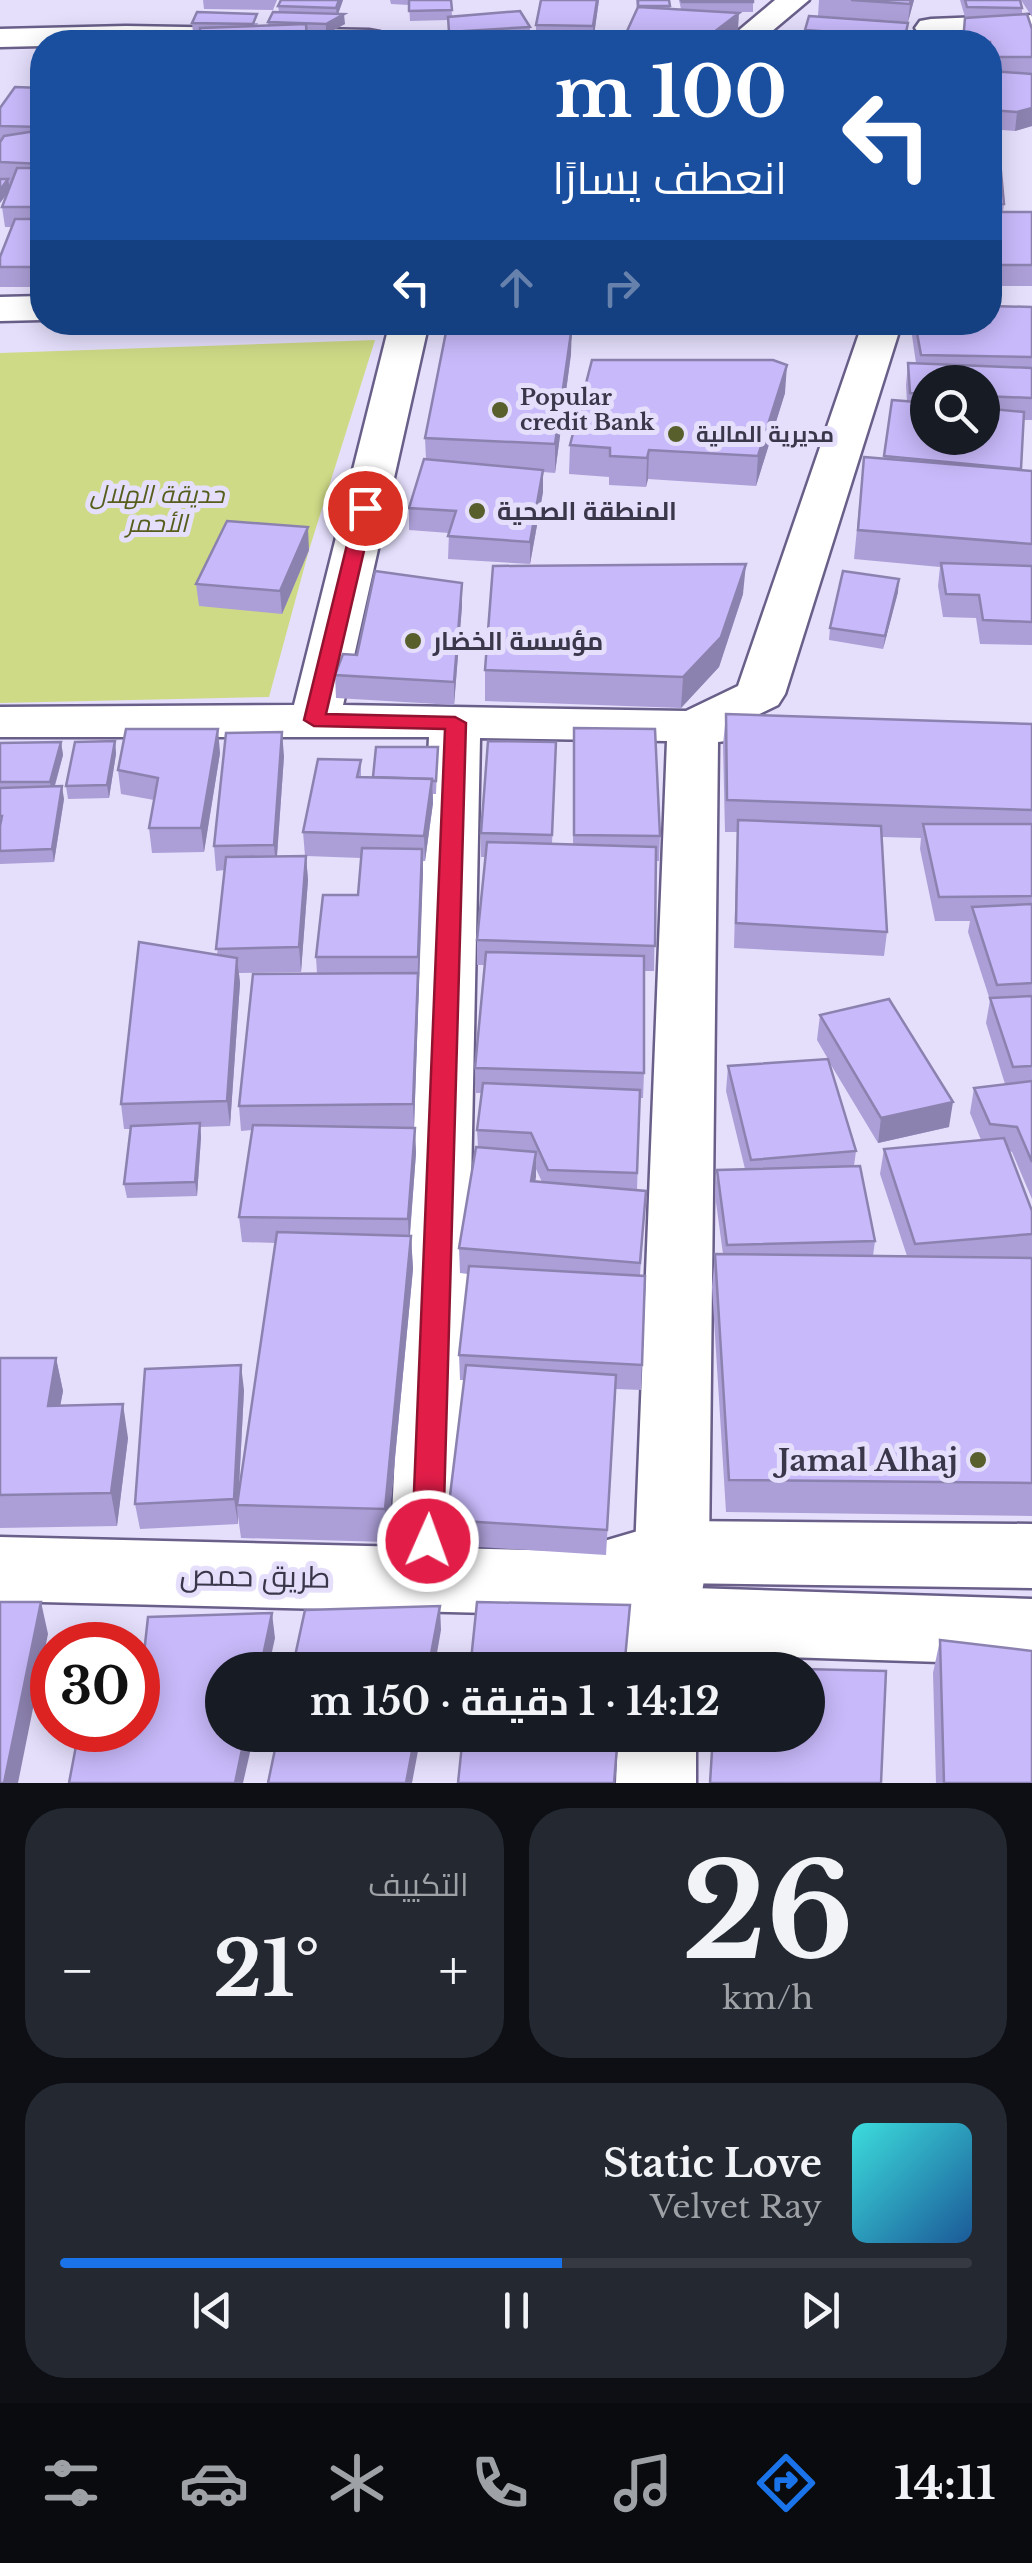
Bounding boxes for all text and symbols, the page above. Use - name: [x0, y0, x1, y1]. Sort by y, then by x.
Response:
- text: 100 m: [555, 49, 787, 136]
- icon: left: [822, 70, 952, 200]
- text: انعطف يسارًا: [552, 150, 787, 206]
- icon: left: [384, 260, 439, 315]
- icon: ahead: [489, 260, 544, 315]
- icon: right: [594, 260, 649, 315]
- map controls: [910, 365, 1000, 455]
- button: search: [910, 365, 1000, 455]
- place label: Popular credit Bank: [520, 384, 655, 436]
- marker: Popular credit Bank: [489, 399, 511, 421]
- place label: مديرية المالية: [696, 421, 834, 448]
- marker: مديرية المالية: [665, 423, 687, 445]
- pin: [323, 466, 408, 551]
- park label: حديقة الهلال الأحمر: [90, 479, 225, 539]
- icon: arrive: [338, 481, 393, 536]
- place label: المنطقة الصحية: [497, 496, 677, 527]
- marker: المنطقة الصحية: [466, 500, 488, 522]
- place label: مؤسسة الخضار: [432, 626, 603, 657]
- marker: مؤسسة الخضار: [402, 630, 424, 652]
- place label: Jamal Alhaj: [772, 1442, 958, 1479]
- marker: Jamal Alhaj: [967, 1449, 989, 1471]
- position arrow: [376, 1489, 480, 1593]
- street label: طريق حمص: [179, 1556, 331, 1596]
- speed limit sign: 30: [30, 1622, 160, 1752]
- text: 14:12 · 1 دقيقة · 150 m: [310, 1678, 720, 1725]
- text: 26: [682, 1832, 854, 1993]
- text: التكييف: [368, 1865, 469, 1905]
- text: 21°: [213, 1923, 320, 2016]
- text: −: [60, 1937, 95, 2005]
- text: +: [438, 1937, 469, 2005]
- text: km/h: [722, 1978, 813, 2018]
- text: Static Love: [603, 2140, 822, 2187]
- text: Velvet Ray: [650, 2187, 822, 2227]
- icon: previous: [185, 2283, 240, 2338]
- icon: pause: [489, 2283, 544, 2338]
- icon: next: [793, 2283, 848, 2338]
- icon: filters: [36, 2448, 106, 2518]
- icon: car: [179, 2448, 249, 2518]
- icon: climate: [322, 2448, 392, 2518]
- icon: phone: [465, 2448, 535, 2518]
- icon: music: [608, 2448, 678, 2518]
- icon: directions: [751, 2448, 821, 2518]
- text: 14:11: [894, 2455, 996, 2511]

